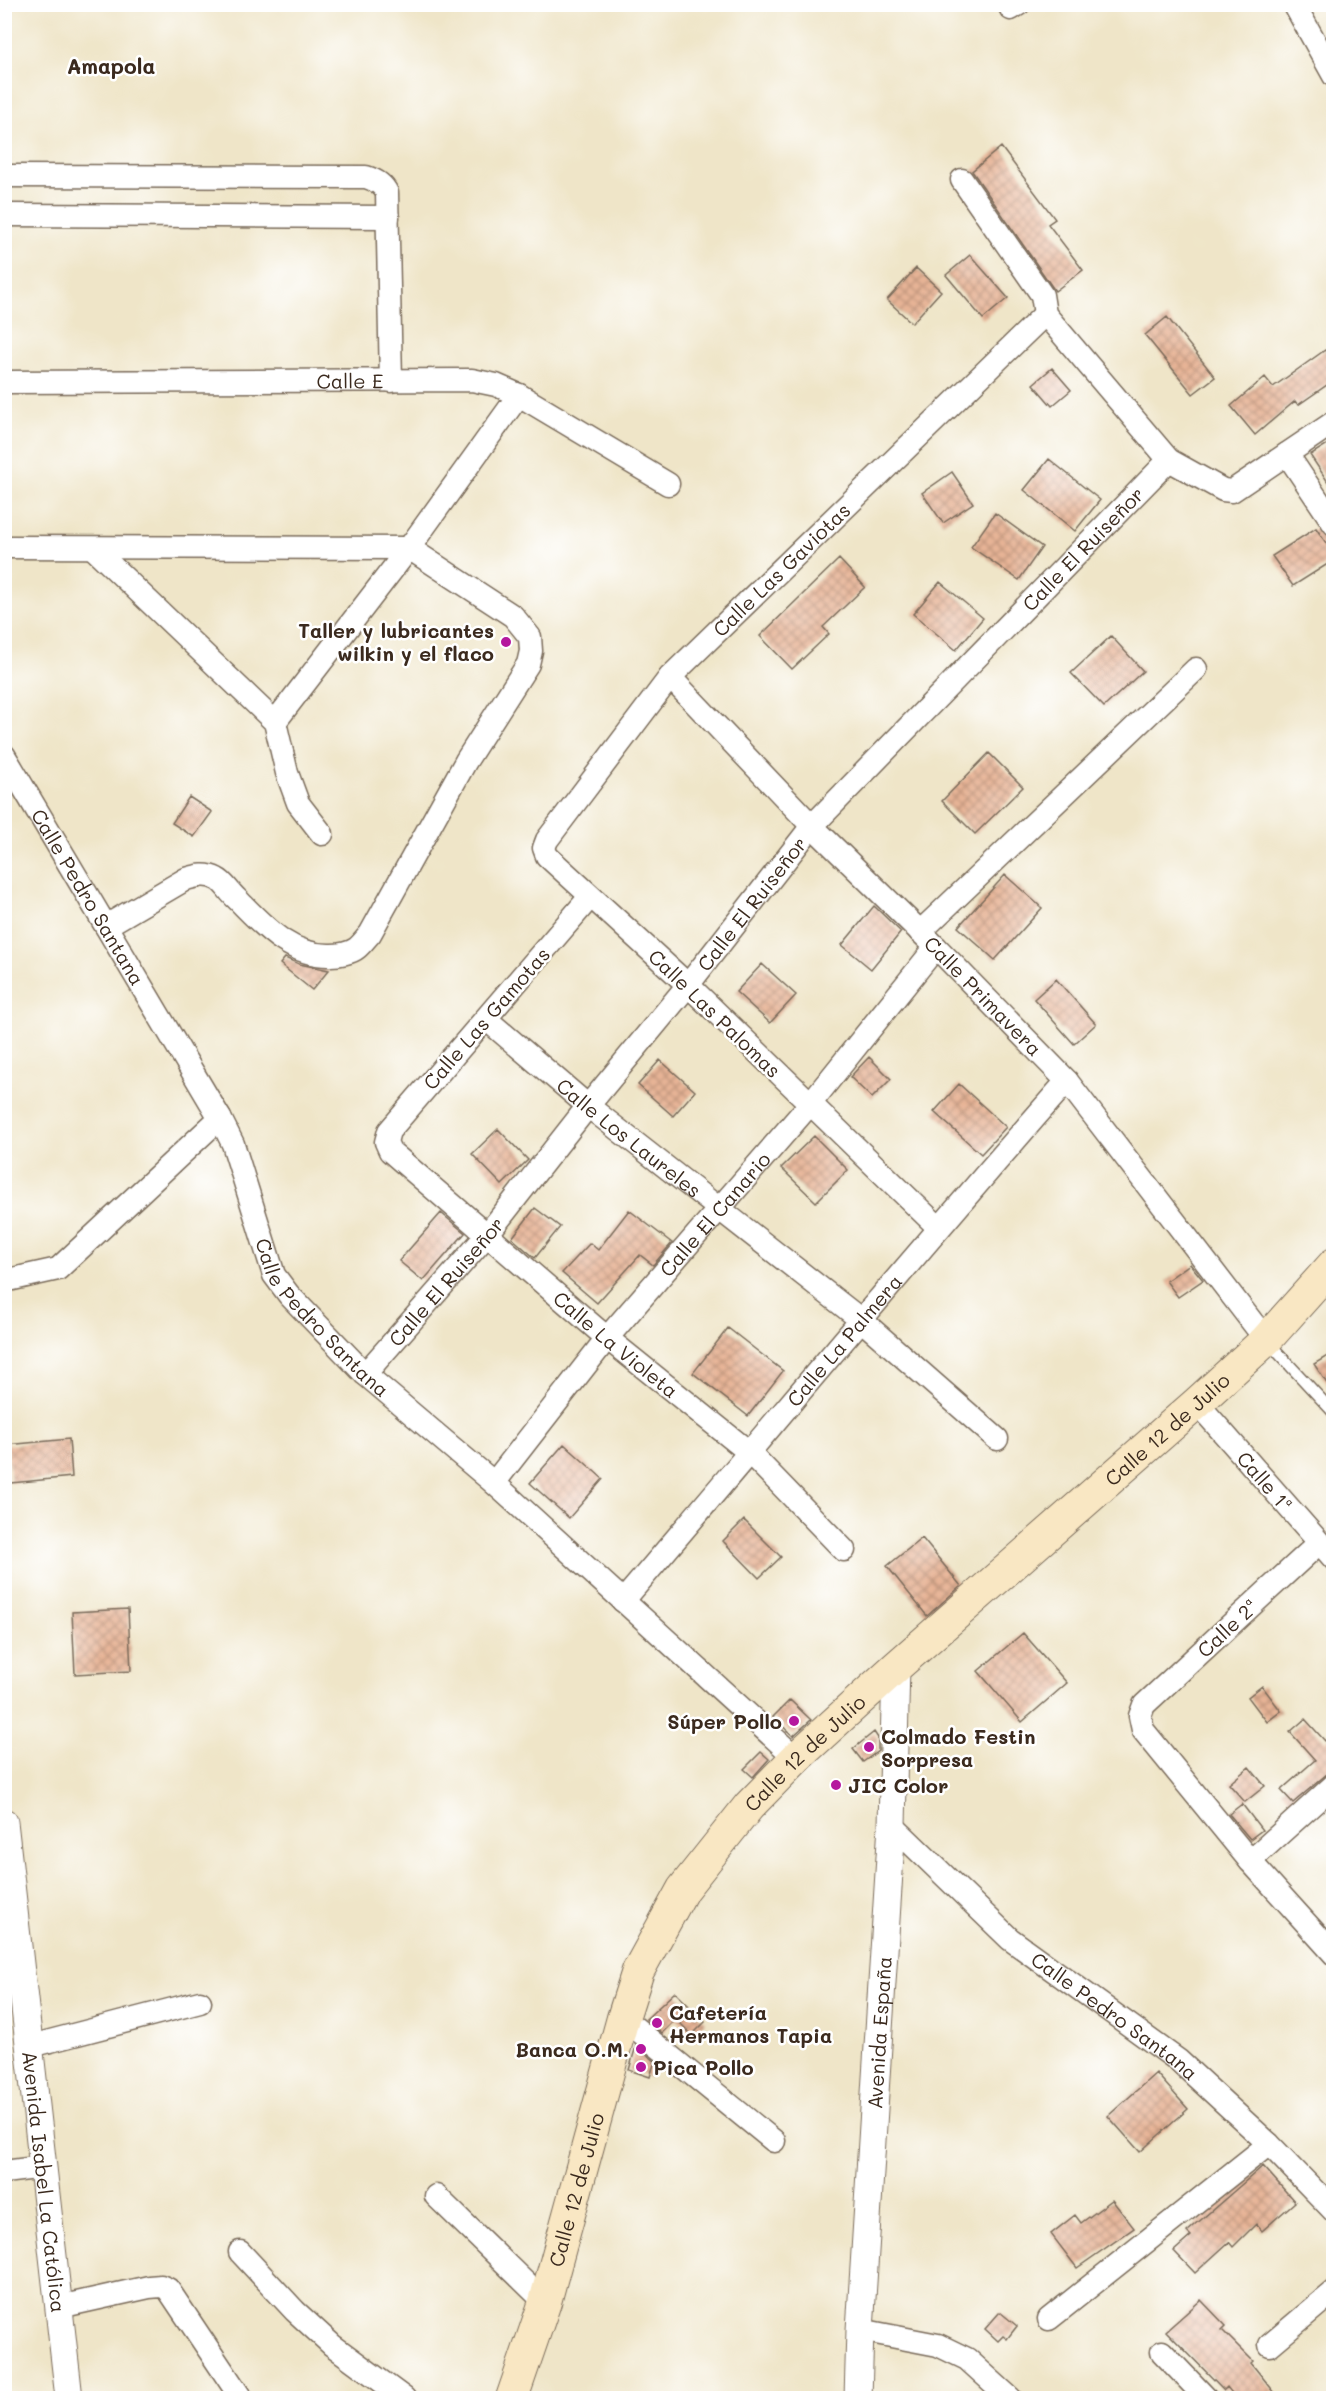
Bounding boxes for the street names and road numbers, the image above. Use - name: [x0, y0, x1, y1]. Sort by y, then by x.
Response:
- street label: Calle E: [316, 367, 384, 394]
- street label: Calle El Ruiseñor: [1016, 481, 1149, 616]
- street label: Calle Las Gaviotas: [707, 497, 855, 642]
- street label: Calle Pedro Santana: [26, 804, 151, 990]
- street label: Calle El Ruiseñor: [691, 831, 812, 976]
- street label: Calle Primavera: [919, 930, 1048, 1061]
- street label: Calle Las Gamotas: [417, 941, 555, 1095]
- street label: Calle Las Palomas: [643, 943, 787, 1083]
- street label: Calle Los Laureles: [551, 1072, 707, 1203]
- street label: Calle El Canario: [653, 1146, 776, 1282]
- street label: Calle El Ruiseñor: [382, 1211, 509, 1352]
- street label: Calle Pedro Santana: [250, 1235, 395, 1402]
- street label: Calle La Palmera: [781, 1268, 908, 1412]
- street label: Calle La Violeta: [548, 1285, 684, 1403]
- street label: Calle 12 de Julio: [1099, 1367, 1235, 1491]
- street label: Calle 1ª: [1232, 1445, 1298, 1517]
- street label: Calle 2ª: [1191, 1593, 1263, 1663]
- street label: Calle 12 de Julio: [738, 1688, 871, 1817]
- street label: Calle Pedro Santana: [1026, 1946, 1204, 2085]
- street label: Avenida España: [861, 1955, 897, 2110]
- street label: Avenida Isabel La Católica: [17, 2049, 72, 2314]
- street label: Calle 12 de Julio: [542, 2110, 609, 2270]

